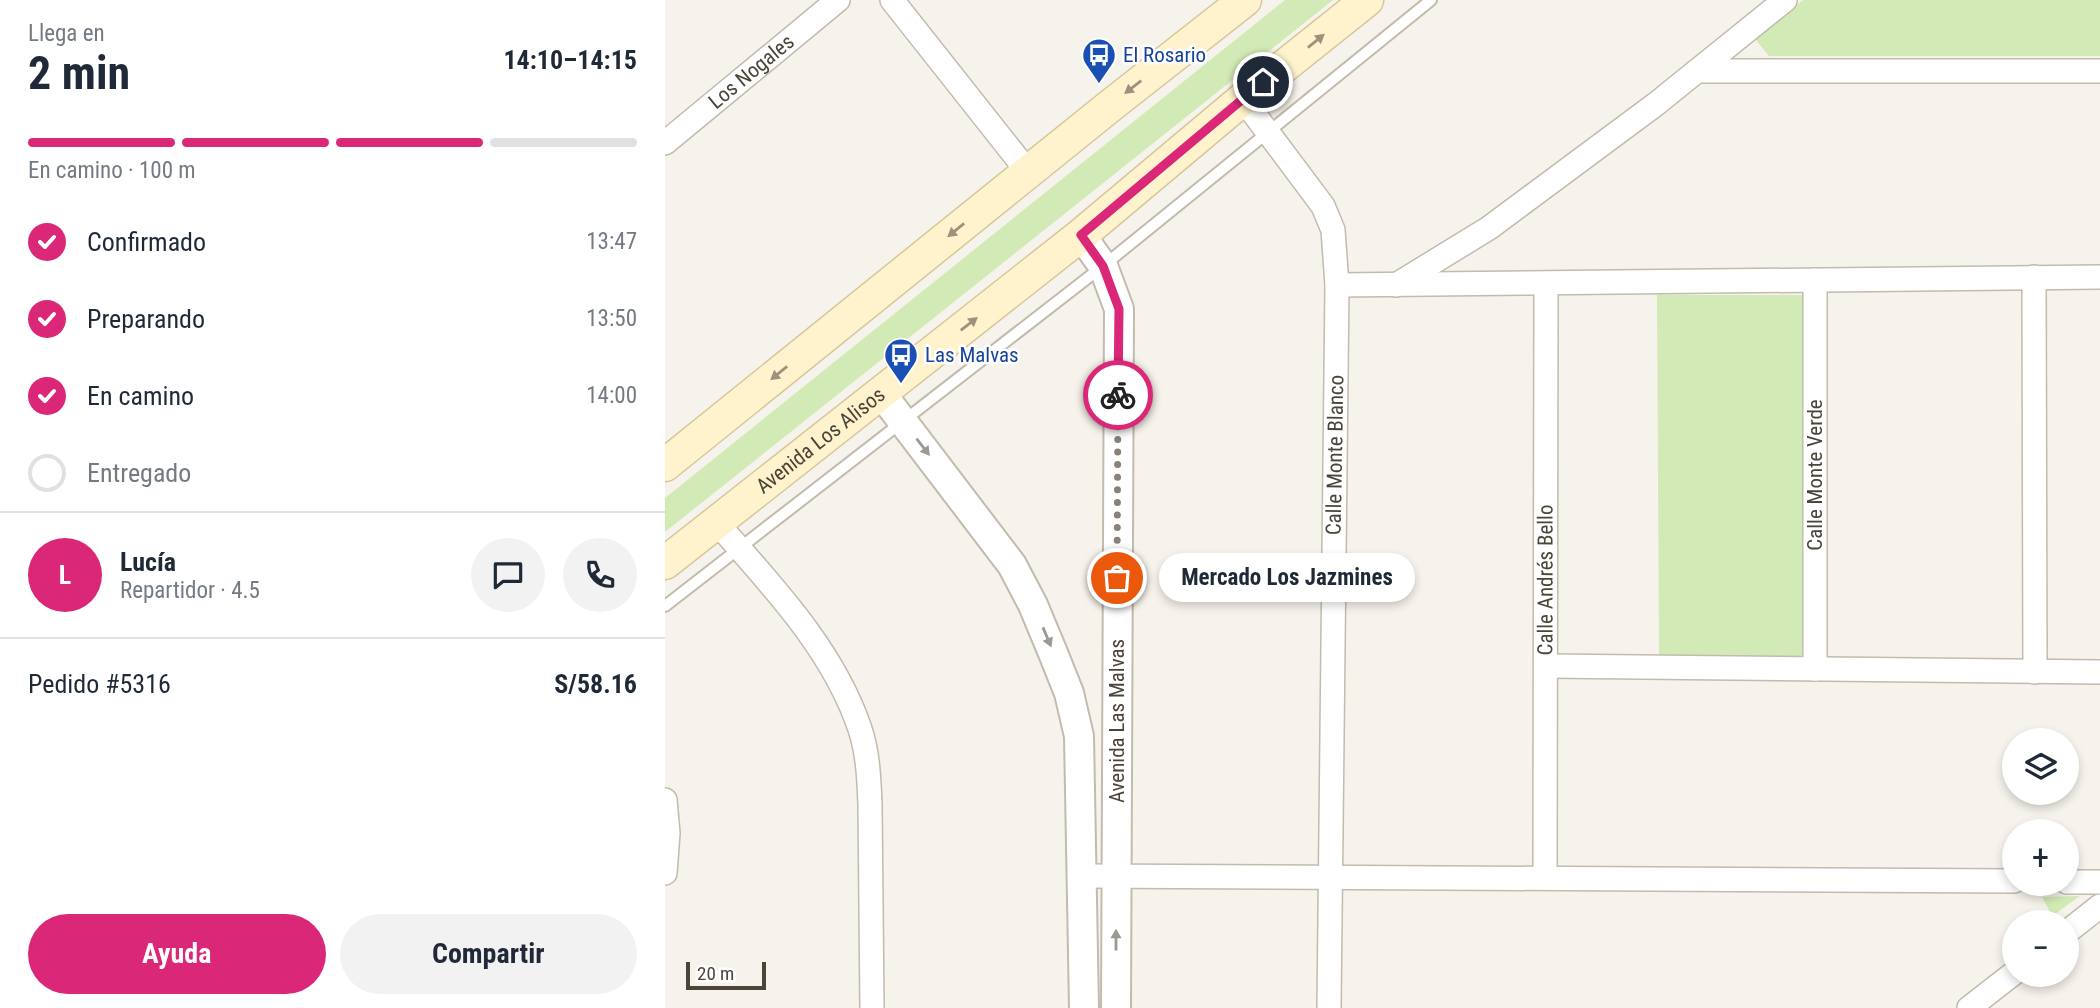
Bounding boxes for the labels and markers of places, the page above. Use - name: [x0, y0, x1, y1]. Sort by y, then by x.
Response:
- bus stop icon: El Rosario: [1080, 36, 1118, 85]
- place label: El Rosario: [1123, 43, 1206, 67]
- pin: [1233, 52, 1293, 112]
- bus stop icon: Las Malvas: [882, 336, 920, 385]
- place label: Las Malvas: [925, 343, 1019, 367]
- pin: [1087, 548, 1147, 608]
- callout: Mercado Los Jazmines: [1159, 554, 1415, 602]

